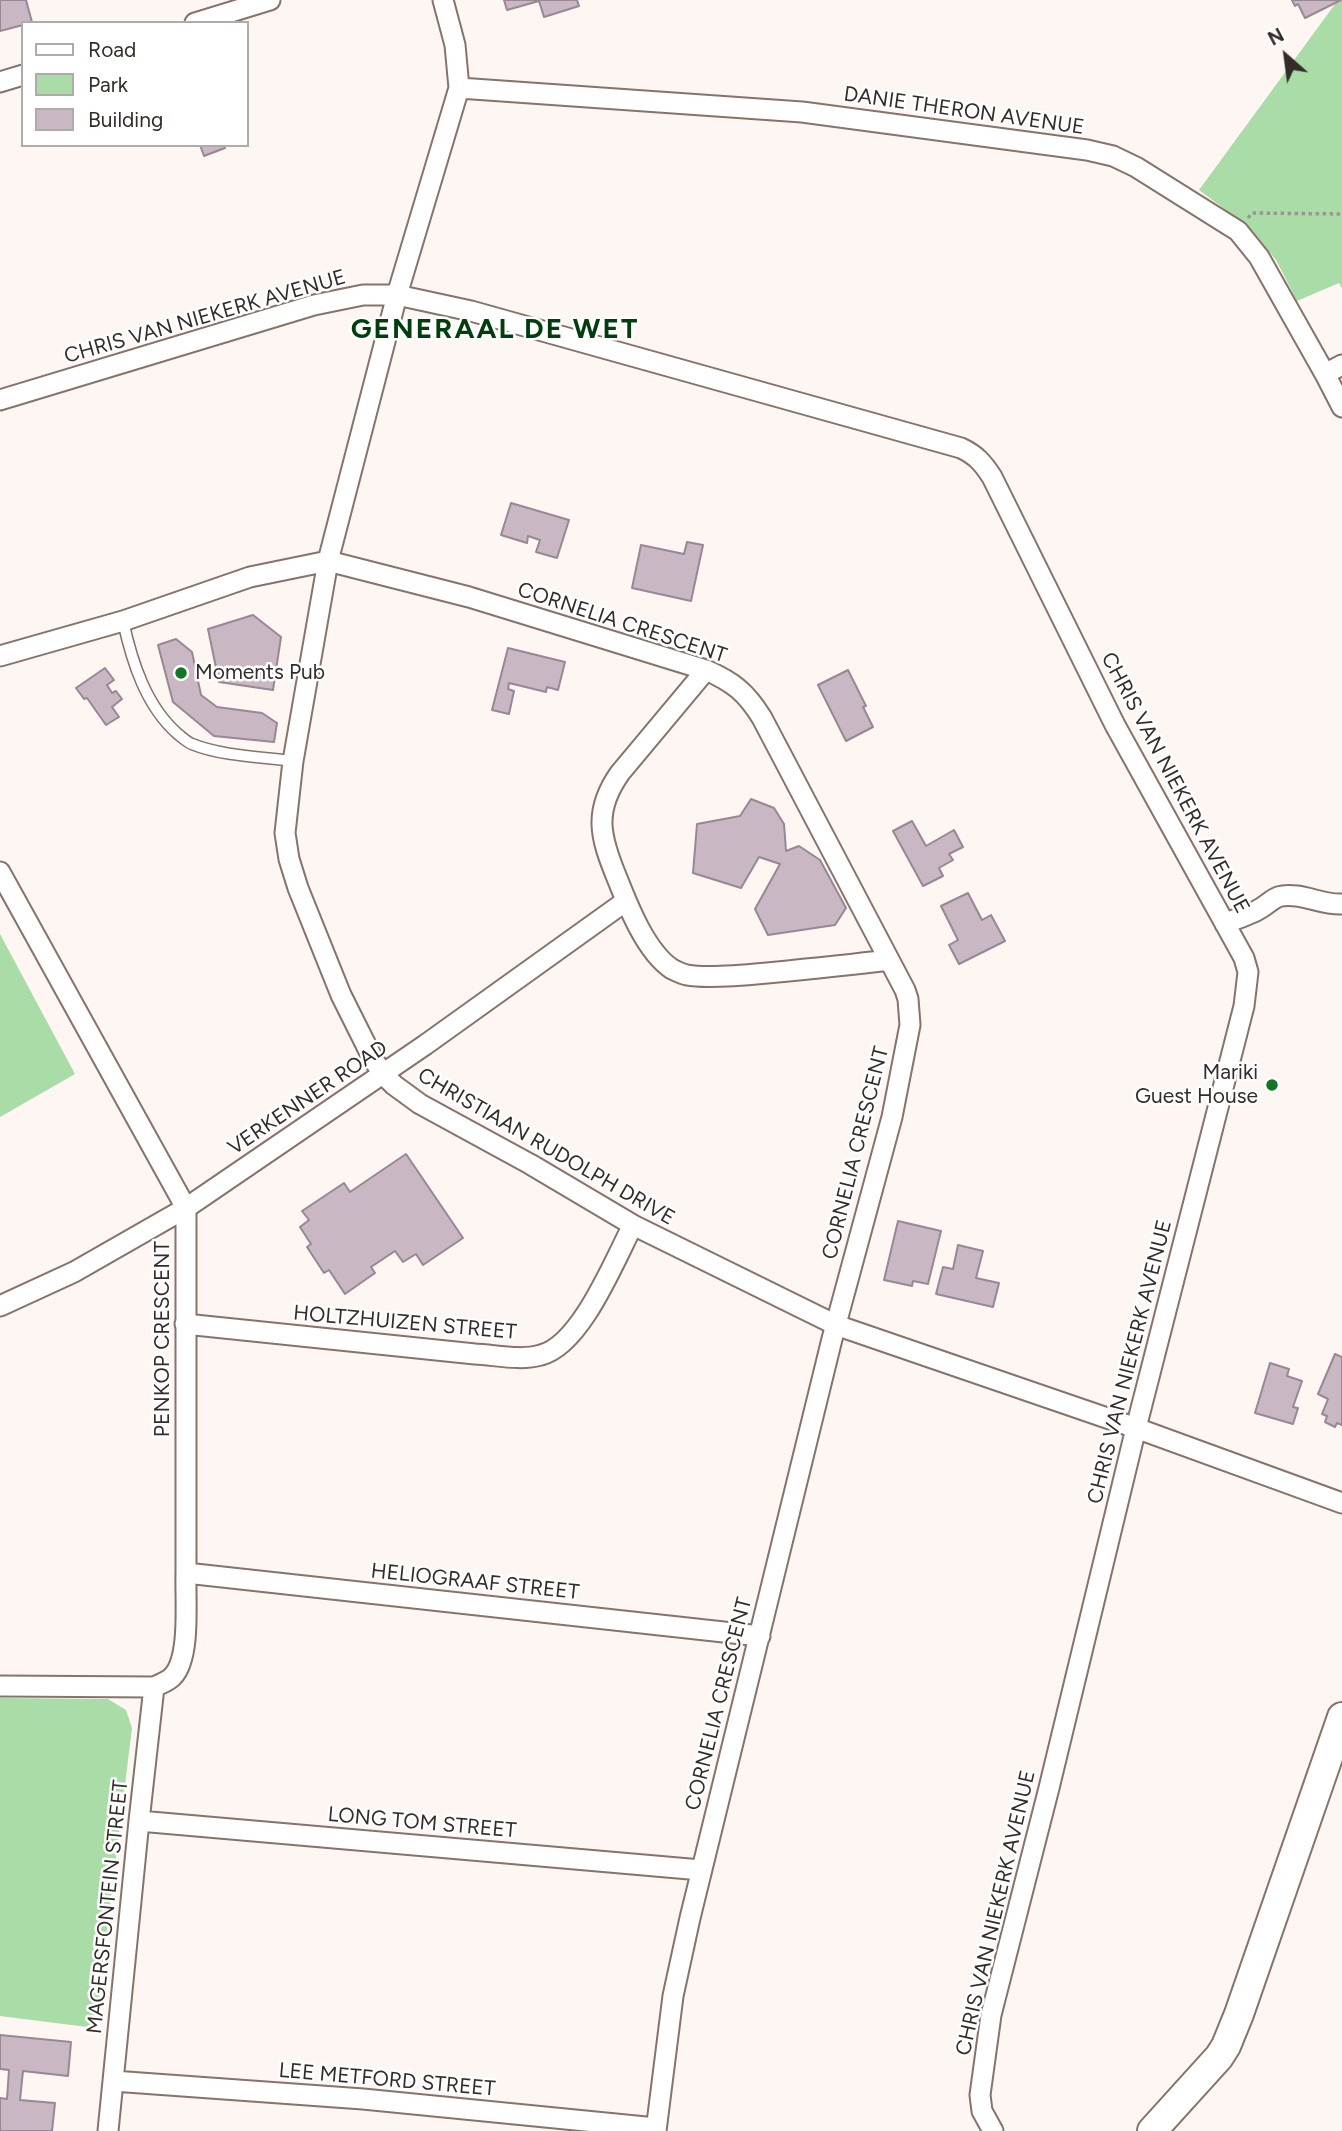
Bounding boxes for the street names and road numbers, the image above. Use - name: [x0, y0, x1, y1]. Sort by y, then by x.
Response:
- street label: DANIE THERON AVENUE: [842, 82, 1086, 140]
- street label: CHRIS VAN NIEKERK AVENUE: [61, 265, 349, 369]
- street label: CORNELIA CRESCENT: [514, 577, 730, 669]
- street label: CHRIS VAN NIEKERK AVENUE: [1095, 648, 1255, 918]
- street label: VERKENNER ROAD: [224, 1035, 392, 1161]
- street label: CORNELIA CRESCENT: [817, 1044, 895, 1262]
- street label: CHRISTIAAN RUDOLPH DRIVE: [413, 1063, 679, 1231]
- street label: CHRIS VAN NIEKERK AVENUE: [1082, 1217, 1178, 1507]
- street label: PENKOP CRESCENT: [150, 1241, 176, 1437]
- street label: HOLTZHUIZEN STREET: [292, 1301, 518, 1345]
- street label: HELIOGRAAF STREET: [370, 1559, 580, 1605]
- street label: CORNELIA CRESCENT: [680, 1595, 758, 1813]
- street label: CHRIS VAN NIEKERK AVENUE: [951, 1768, 1041, 2058]
- street label: MAGERSFONTEIN STREET: [82, 1779, 134, 2035]
- street label: LONG TOM STREET: [327, 1802, 517, 1844]
- street label: LEE METFORD STREET: [278, 2058, 496, 2102]

